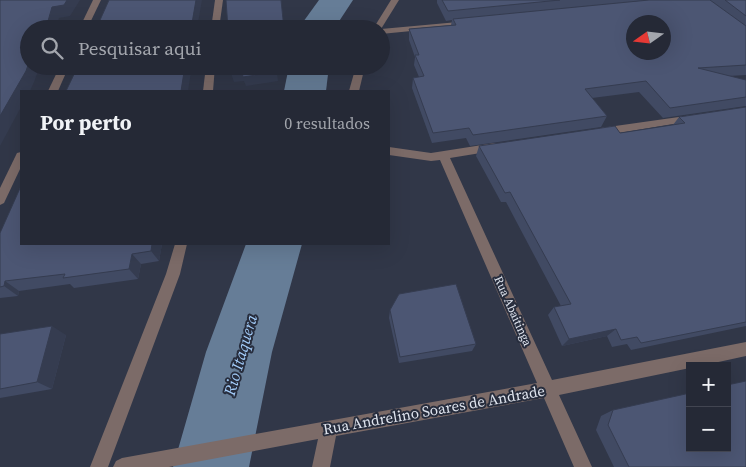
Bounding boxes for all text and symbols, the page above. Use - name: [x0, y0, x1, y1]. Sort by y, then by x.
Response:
- north arrow: [626, 15, 671, 60]
- search box: [20, 20, 390, 75]
- icon: search: [38, 34, 66, 62]
- text: Pesquisar aqui: [78, 35, 201, 61]
- text: Por perto: [40, 108, 132, 137]
- text: 0 resultados: [284, 112, 370, 134]
- street label: Rua Abaitinga: [490, 273, 536, 349]
- water label: Rio Itaquera: [218, 312, 262, 399]
- map controls: [686, 362, 731, 452]
- button: +: [686, 362, 731, 407]
- street label: Rua Andrelino Soares de Andrade: [321, 380, 547, 439]
- button: −: [686, 407, 731, 452]

